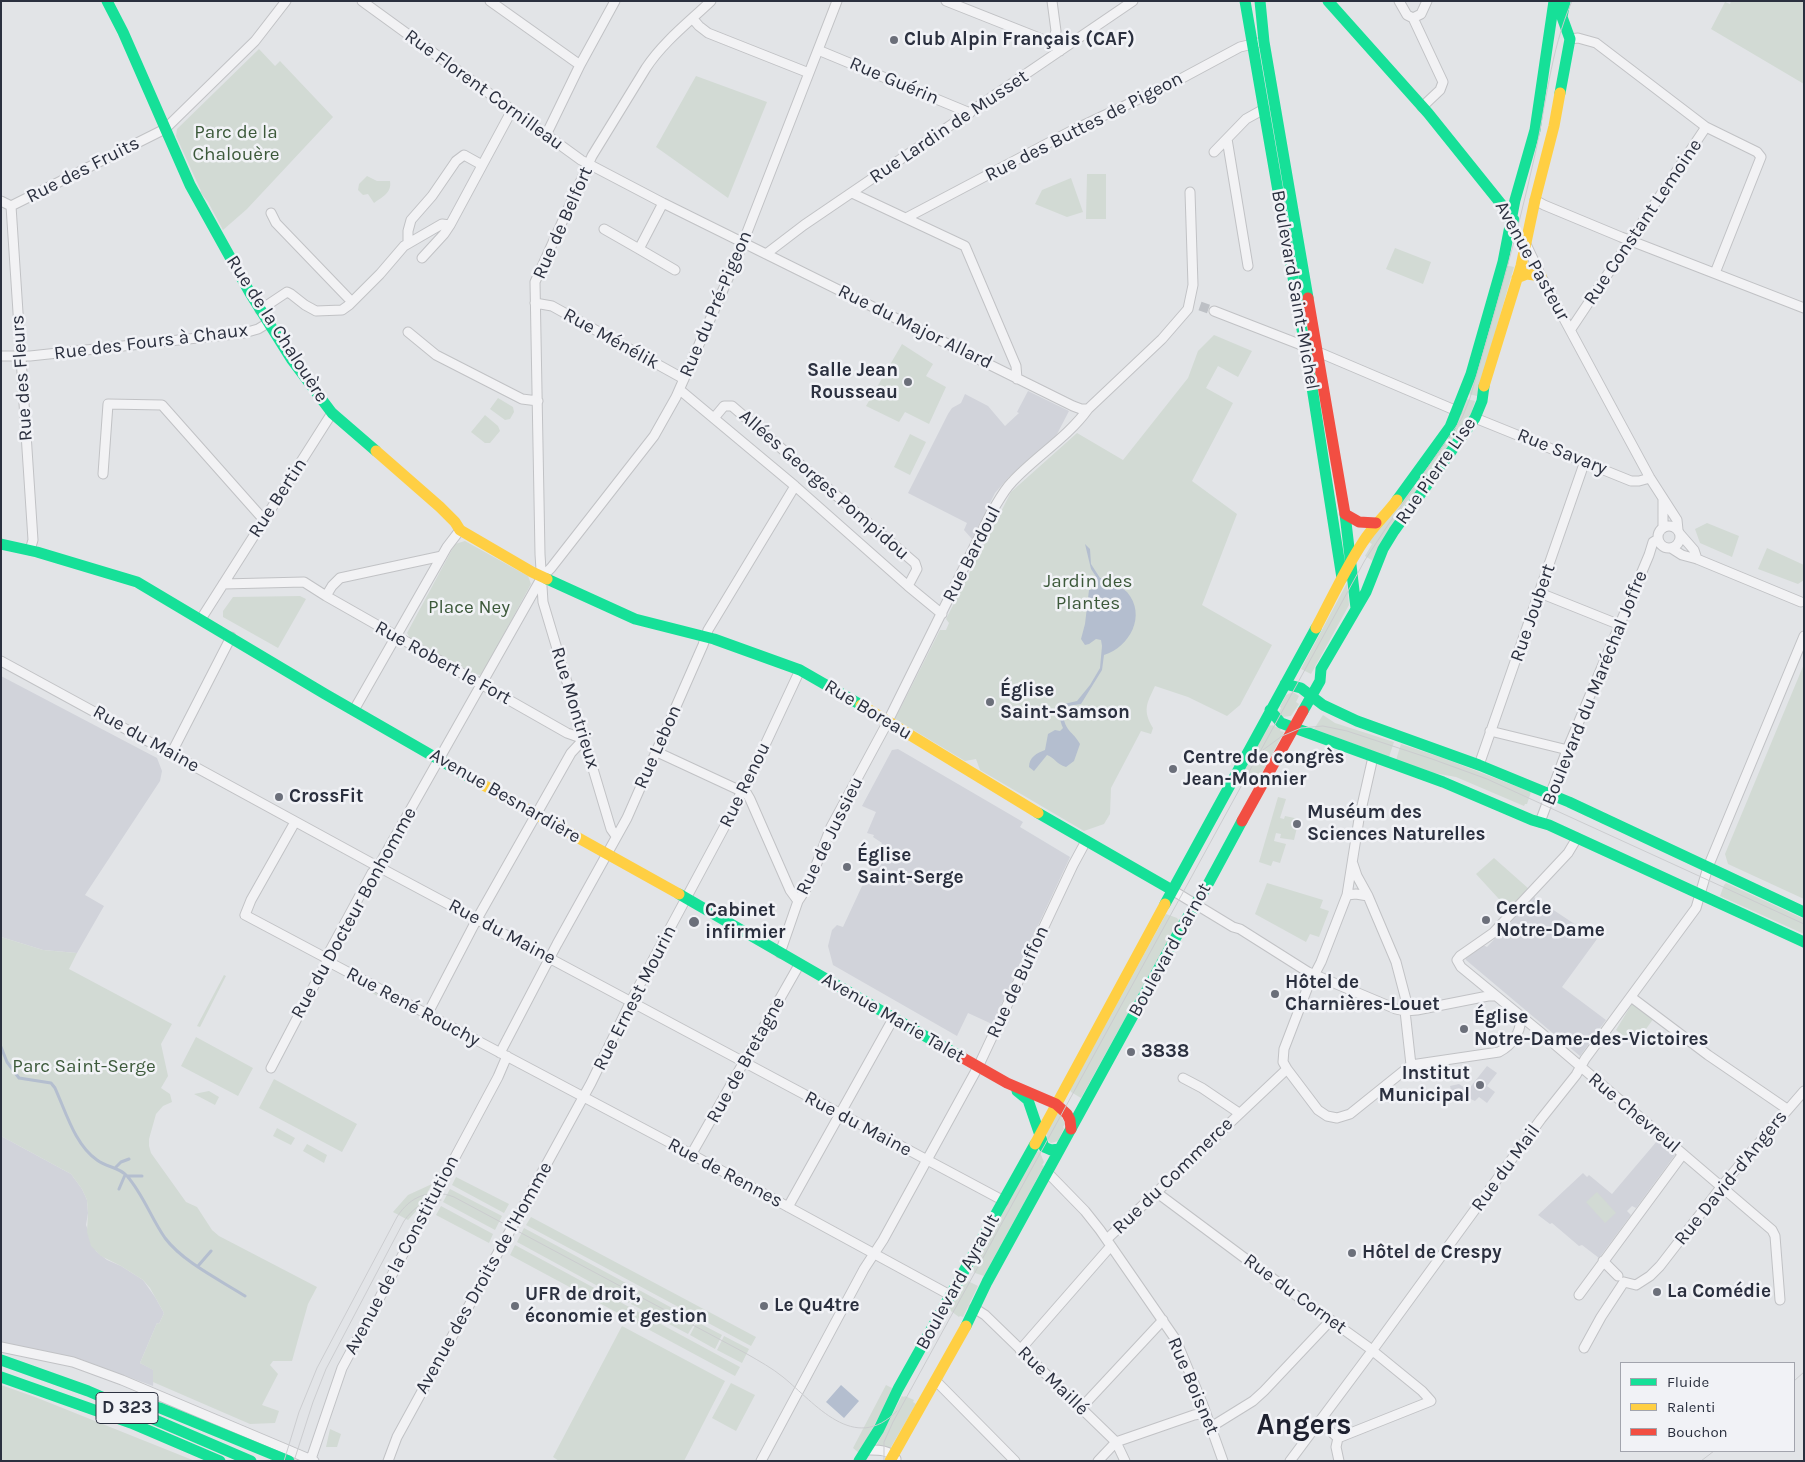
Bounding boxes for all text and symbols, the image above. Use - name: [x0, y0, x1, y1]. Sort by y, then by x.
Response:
- street label: Rue Florent Cornilleau: [400, 25, 568, 155]
- place label: Club Alpin Français (CAF): [904, 29, 1135, 51]
- marker: Club Alpin Français (CAF): [888, 34, 900, 46]
- street label: Rue Guérin: [846, 52, 942, 110]
- street label: Rue Lardin de Musset: [865, 65, 1033, 189]
- street label: Rue des Buttes de Pigeon: [981, 67, 1187, 187]
- park label: Parc de la Chalouère: [192, 122, 280, 166]
- street label: Rue des Fruits: [23, 132, 143, 208]
- street label: Rue Constant Lemoine: [1579, 135, 1707, 309]
- street label: Rue de Belfort: [528, 163, 598, 283]
- street label: Boulevard Saint-Michel: [1266, 188, 1324, 392]
- street label: Avenue Pasteur: [1490, 197, 1574, 325]
- street label: Rue du Pré-Pigeon: [675, 227, 757, 381]
- street label: Rue de la Chalouère: [221, 251, 333, 407]
- street label: Rue du Major Allard: [834, 280, 996, 374]
- street label: Rue Ménélik: [559, 303, 663, 375]
- street label: Rue des Fleurs: [6, 314, 38, 442]
- street label: Rue des Fours à Chaux: [53, 319, 249, 365]
- place label: Salle Jean Rousseau: [807, 360, 898, 404]
- marker: Salle Jean Rousseau: [902, 376, 914, 388]
- street label: Allées Georges Pompidou: [734, 405, 914, 565]
- street label: Rue Pierre Lise: [1391, 413, 1481, 529]
- street label: Rue Savary: [1514, 424, 1610, 480]
- street label: Rue Bertin: [244, 454, 312, 542]
- street label: Rue Bardoul: [938, 502, 1006, 606]
- street label: Rue Joubert: [1506, 561, 1560, 665]
- street label: Boulevard du Maréchal Joffre: [1537, 567, 1653, 809]
- park label: Jardin des Plantes: [1044, 571, 1132, 615]
- park label: Place Ney: [428, 597, 510, 619]
- street label: Rue Robert le Fort: [371, 616, 515, 710]
- street label: Rue Montrieux: [546, 644, 604, 772]
- street label: Rue Boreau: [820, 675, 916, 745]
- place label: Église Saint-Samson: [1000, 680, 1130, 724]
- marker: Église Saint-Samson: [984, 696, 996, 708]
- street label: Rue du Maine: [89, 700, 203, 778]
- street label: Rue Lebon: [629, 702, 687, 792]
- street label: Rue Renou: [715, 739, 775, 831]
- street label: Avenue Besnardière: [425, 743, 585, 849]
- place label: Centre de congrès Jean-Monnier: [1183, 747, 1345, 791]
- marker: Centre de congrès Jean-Monnier: [1167, 763, 1179, 775]
- street label: Rue de Jussieu: [791, 773, 869, 899]
- place label: CrossFit: [289, 786, 363, 808]
- marker: CrossFit: [273, 791, 285, 803]
- place label: Muséum des Sciences Naturelles: [1307, 802, 1486, 846]
- street label: Rue du Docteur Bonhomme: [286, 803, 422, 1023]
- marker: Muséum des Sciences Naturelles: [1291, 818, 1303, 830]
- place label: Église Saint-Serge: [857, 845, 964, 889]
- marker: Église Saint-Serge: [841, 861, 853, 873]
- street label: Boulevard Carnot: [1124, 879, 1216, 1021]
- street label: Rue du Maine: [444, 894, 560, 970]
- place label: Cercle Notre-Dame: [1496, 898, 1605, 942]
- place label: Cabinet infirmier: [705, 900, 786, 944]
- marker: Cercle Notre-Dame: [1480, 914, 1492, 926]
- marker: Cabinet infirmier: [687, 915, 701, 929]
- street label: Rue Ernest Mourin: [589, 922, 681, 1074]
- street label: Rue de Buffon: [982, 922, 1054, 1042]
- street label: Rue René Rouchy: [342, 962, 484, 1052]
- street label: Avenue Marie Talet: [818, 968, 968, 1068]
- place label: Hôtel de Charnières-Louet: [1285, 972, 1440, 1016]
- marker: Hôtel de Charnières-Louet: [1269, 988, 1281, 1000]
- street label: Rue de Bretagne: [702, 993, 790, 1127]
- place label: Église Notre-Dame-des-Victoires: [1474, 1007, 1708, 1051]
- marker: Église Notre-Dame-des-Victoires: [1458, 1023, 1470, 1035]
- place label: 3838: [1141, 1041, 1189, 1063]
- marker: 3838: [1125, 1046, 1137, 1058]
- park label: Parc Saint-Serge: [12, 1056, 156, 1078]
- place label: Institut Municipal: [1379, 1063, 1470, 1107]
- street label: Rue Chevreul: [1583, 1068, 1685, 1158]
- marker: Institut Municipal: [1474, 1079, 1486, 1091]
- street label: Rue du Maine: [800, 1086, 916, 1162]
- street label: Rue David-d'Angers: [1670, 1106, 1792, 1250]
- street label: Rue du Commerce: [1108, 1113, 1238, 1239]
- street label: Rue du Mail: [1467, 1120, 1545, 1216]
- street label: Rue de Rennes: [664, 1133, 786, 1213]
- street label: Avenue de la Constitution: [340, 1151, 464, 1359]
- street label: Avenue des Droits de l'Homme: [411, 1158, 557, 1398]
- street label: Boulevard Ayrault: [911, 1210, 1005, 1354]
- place label: Hôtel de Crespy: [1362, 1242, 1502, 1264]
- marker: Hôtel de Crespy: [1346, 1247, 1358, 1259]
- street label: Rue du Cornet: [1239, 1249, 1351, 1339]
- place label: La Comédie: [1667, 1281, 1771, 1303]
- place label: UFR de droit, économie et gestion: [525, 1284, 707, 1328]
- marker: La Comédie: [1651, 1286, 1663, 1298]
- place label: Le Qu4tre: [774, 1295, 860, 1317]
- marker: UFR de droit, économie et gestion: [509, 1300, 521, 1312]
- marker: Le Qu4tre: [758, 1300, 770, 1312]
- street label: Rue Boisnet: [1162, 1334, 1224, 1438]
- street label: Rue Maillé: [1013, 1342, 1093, 1420]
- legend: [1620, 1362, 1795, 1452]
- text: Fluide: [1667, 1373, 1709, 1391]
- road number: D 323: [96, 1392, 158, 1424]
- text: Ralenti: [1667, 1398, 1716, 1416]
- district label: Angers: [1256, 1409, 1352, 1443]
- text: Bouchon: [1667, 1423, 1728, 1441]

